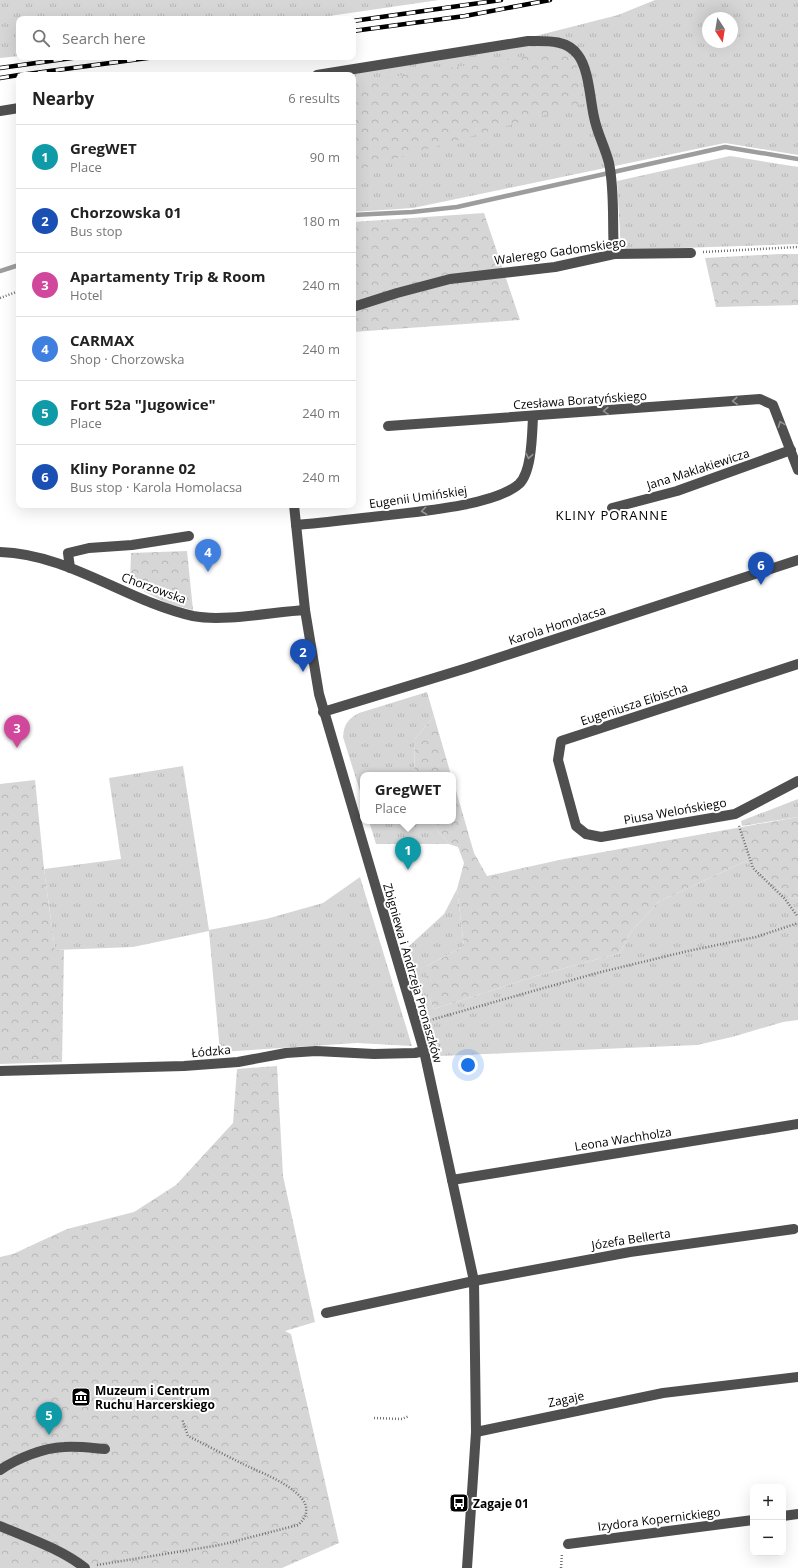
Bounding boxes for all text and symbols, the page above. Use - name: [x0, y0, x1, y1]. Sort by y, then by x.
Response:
- north arrow: [702, 12, 738, 48]
- search box: [16, 16, 356, 60]
- icon: search: [30, 27, 52, 49]
- text: Search here: [62, 28, 146, 48]
- text: Nearby: [32, 87, 94, 110]
- text: 6 results: [288, 89, 340, 107]
- text: GregWET: [70, 138, 137, 158]
- text: 1: [41, 148, 49, 166]
- text: 90 m: [310, 148, 340, 166]
- text: Place: [70, 158, 102, 176]
- text: Chorzowska 01: [70, 202, 182, 222]
- text: 2: [41, 212, 49, 230]
- text: 180 m: [302, 212, 340, 230]
- text: Bus stop: [70, 222, 123, 240]
- street label: Walerego Gadomskiego: [493, 233, 627, 269]
- text: Apartamenty Trip & Room: [70, 266, 266, 286]
- text: 3: [41, 276, 49, 294]
- text: 240 m: [302, 276, 340, 294]
- text: Hotel: [70, 286, 103, 304]
- text: CARMAX: [70, 330, 134, 350]
- text: 4: [41, 340, 49, 358]
- text: 240 m: [302, 340, 340, 358]
- text: Shop · Chorzowska: [70, 350, 185, 368]
- street label: Czesława Boratyńskiego: [513, 387, 647, 413]
- text: Fort 52a "Jugowice": [70, 394, 216, 414]
- one-way arrow: [732, 397, 738, 406]
- text: 5: [41, 404, 49, 422]
- text: 240 m: [302, 404, 340, 422]
- one-way arrow: [603, 407, 609, 416]
- text: Place: [70, 414, 102, 432]
- one-way arrow: [777, 421, 785, 428]
- street label: Jana Maklakiewicza: [644, 444, 751, 494]
- one-way arrow: [526, 452, 534, 459]
- text: Kliny Poranne 02: [70, 458, 196, 478]
- text: 6: [41, 468, 49, 486]
- text: 240 m: [302, 468, 340, 486]
- text: Bus stop · Karola Homolacsa: [70, 478, 242, 496]
- street label: Eugenii Umińskiej: [368, 482, 468, 512]
- one-way arrow: [421, 506, 428, 515]
- district label: KLINY PORANNE: [556, 506, 668, 524]
- pin: 4: [195, 539, 221, 572]
- pin: 6: [748, 552, 774, 585]
- street label: Chorzowska: [119, 568, 189, 608]
- street label: Karola Homolacsa: [506, 601, 608, 649]
- pin: 2: [290, 639, 316, 672]
- street label: Eugeniusza Eibischa: [578, 679, 690, 729]
- pin: 3: [4, 715, 30, 748]
- popup: [360, 772, 456, 824]
- text: GregWET: [375, 779, 441, 799]
- street label: Piusa Welońskiego: [622, 794, 728, 828]
- text: Place: [375, 799, 407, 817]
- pin: 1: [395, 837, 421, 870]
- street label: Zbigniewa i Andrzeja Pronaszków: [379, 881, 447, 1065]
- street label: Łódzka: [191, 1041, 231, 1061]
- your location: [458, 1055, 478, 1075]
- street label: Leona Wachholza: [573, 1123, 673, 1155]
- street label: Józefa Bellerta: [589, 1224, 672, 1254]
- place label: Muzeum i Centrum Ruchu Harcerskiego: [95, 1382, 215, 1413]
- museum icon: Muzeum i Centrum Ruchu Harcerskiego: [70, 1386, 92, 1408]
- street label: Zagaje: [546, 1387, 586, 1411]
- pin: 5: [36, 1402, 62, 1435]
- map controls: [750, 1484, 786, 1556]
- button: +: [750, 1484, 786, 1520]
- bus stop icon: Zagaje 01: [448, 1492, 470, 1514]
- place label: Zagaje 01: [473, 1495, 529, 1512]
- street label: Izydora Kopernickiego: [597, 1503, 721, 1535]
- button: −: [750, 1520, 786, 1556]

